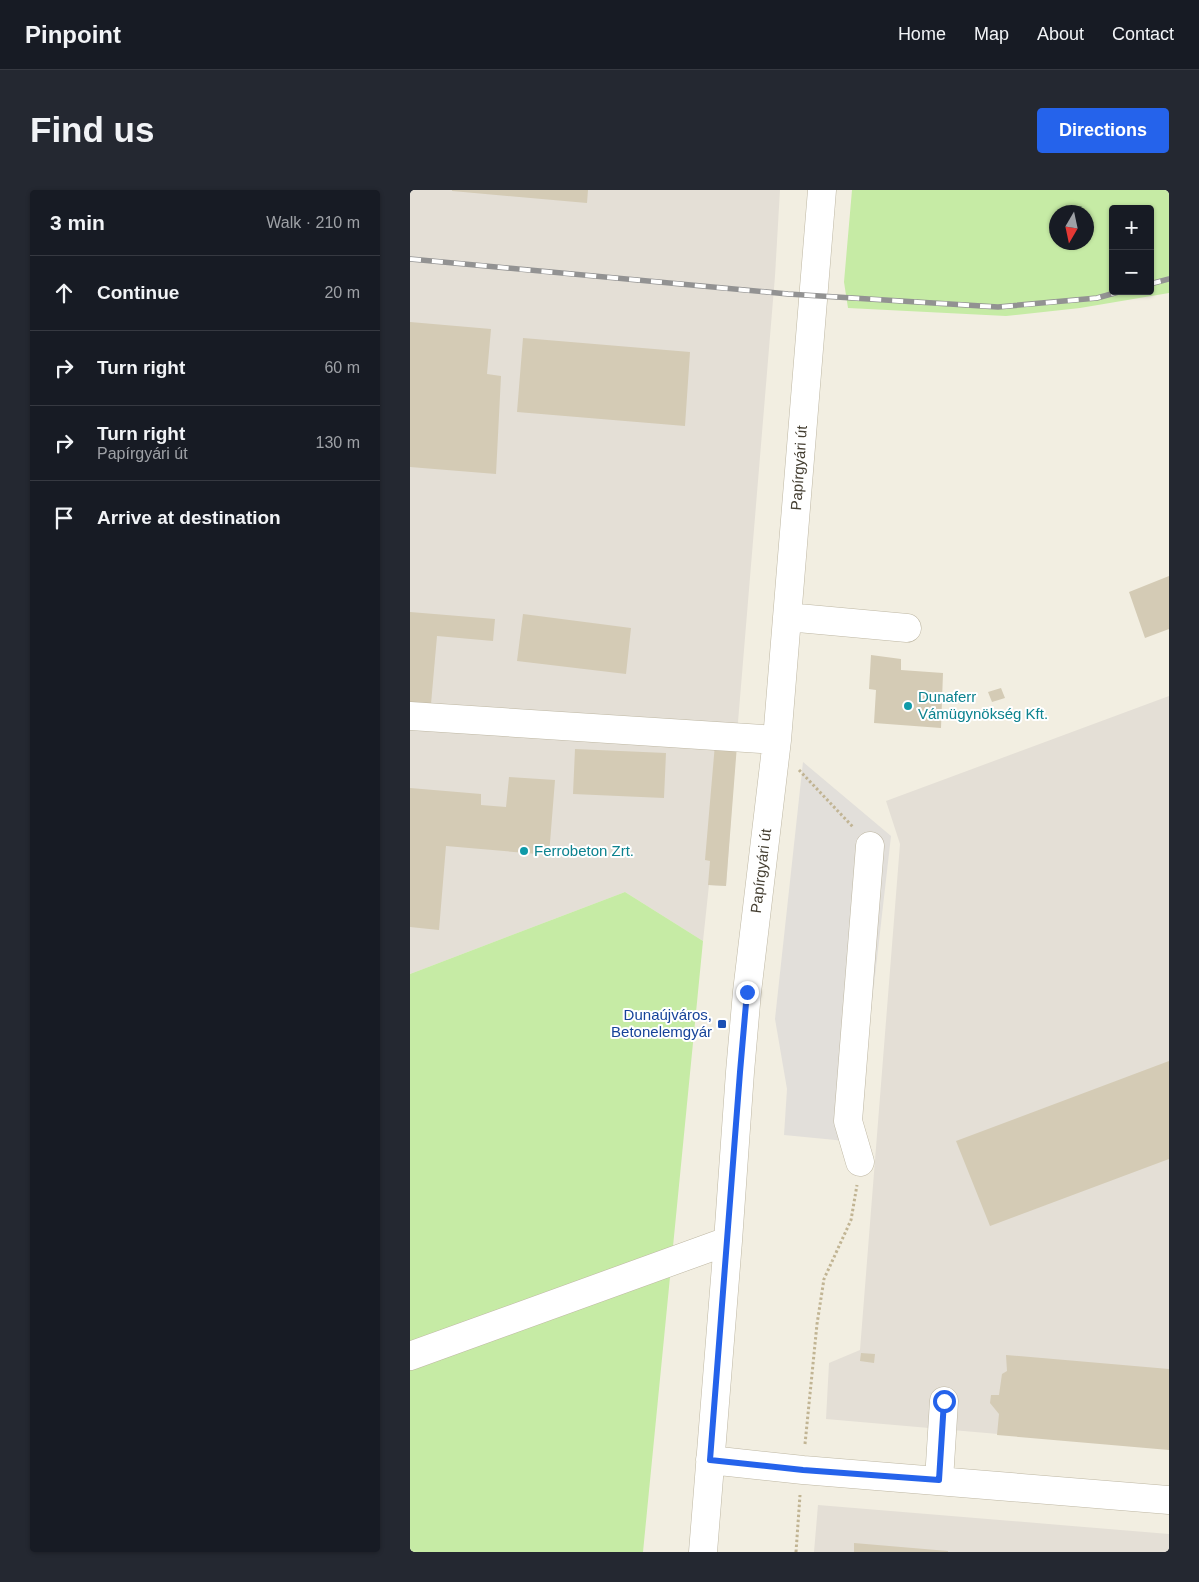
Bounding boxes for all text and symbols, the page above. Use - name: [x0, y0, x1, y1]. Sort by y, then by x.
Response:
- text: Pinpoint: [25, 21, 121, 48]
- text: Home: [898, 24, 946, 44]
- text: Map: [974, 24, 1009, 44]
- text: About: [1037, 24, 1084, 44]
- text: Contact: [1112, 24, 1174, 44]
- button: Directions: [1037, 108, 1169, 153]
- text: Find us: [30, 110, 154, 149]
- north arrow: [1049, 205, 1094, 250]
- map controls: [1109, 205, 1154, 295]
- button: +: [1109, 205, 1154, 250]
- text: 3 min: [50, 211, 105, 234]
- text: Walk · 210 m: [266, 214, 360, 231]
- button: −: [1109, 250, 1154, 295]
- icon: ahead: [50, 279, 78, 307]
- text: Continue: [97, 282, 179, 303]
- text: 20 m: [324, 284, 360, 301]
- icon: right: [50, 354, 78, 382]
- text: Turn right: [97, 357, 185, 378]
- text: 60 m: [324, 359, 360, 376]
- text: Turn right: [97, 423, 185, 444]
- street label: Papírgyári út: [787, 424, 810, 511]
- icon: right: [50, 429, 78, 457]
- text: 130 m: [316, 434, 360, 451]
- text: Papírgyári út: [97, 445, 188, 462]
- icon: arrive: [50, 504, 78, 532]
- text: Arrive at destination: [97, 507, 281, 528]
- place label: Dunaferr Vámügynökség Kft.: [918, 688, 1048, 722]
- marker: Dunaferr Vámügynökség Kft.: [902, 700, 914, 712]
- street label: Papírgyári út: [747, 827, 774, 914]
- place label: Ferrobeton Zrt.: [534, 842, 634, 859]
- marker: Ferrobeton Zrt.: [518, 845, 530, 857]
- route end: [736, 981, 759, 1004]
- place label: Dunaújváros, Betonelemgyár: [611, 1006, 712, 1040]
- marker: Dunaújváros, Betonelemgyár: [716, 1018, 728, 1030]
- route start: [933, 1390, 956, 1413]

